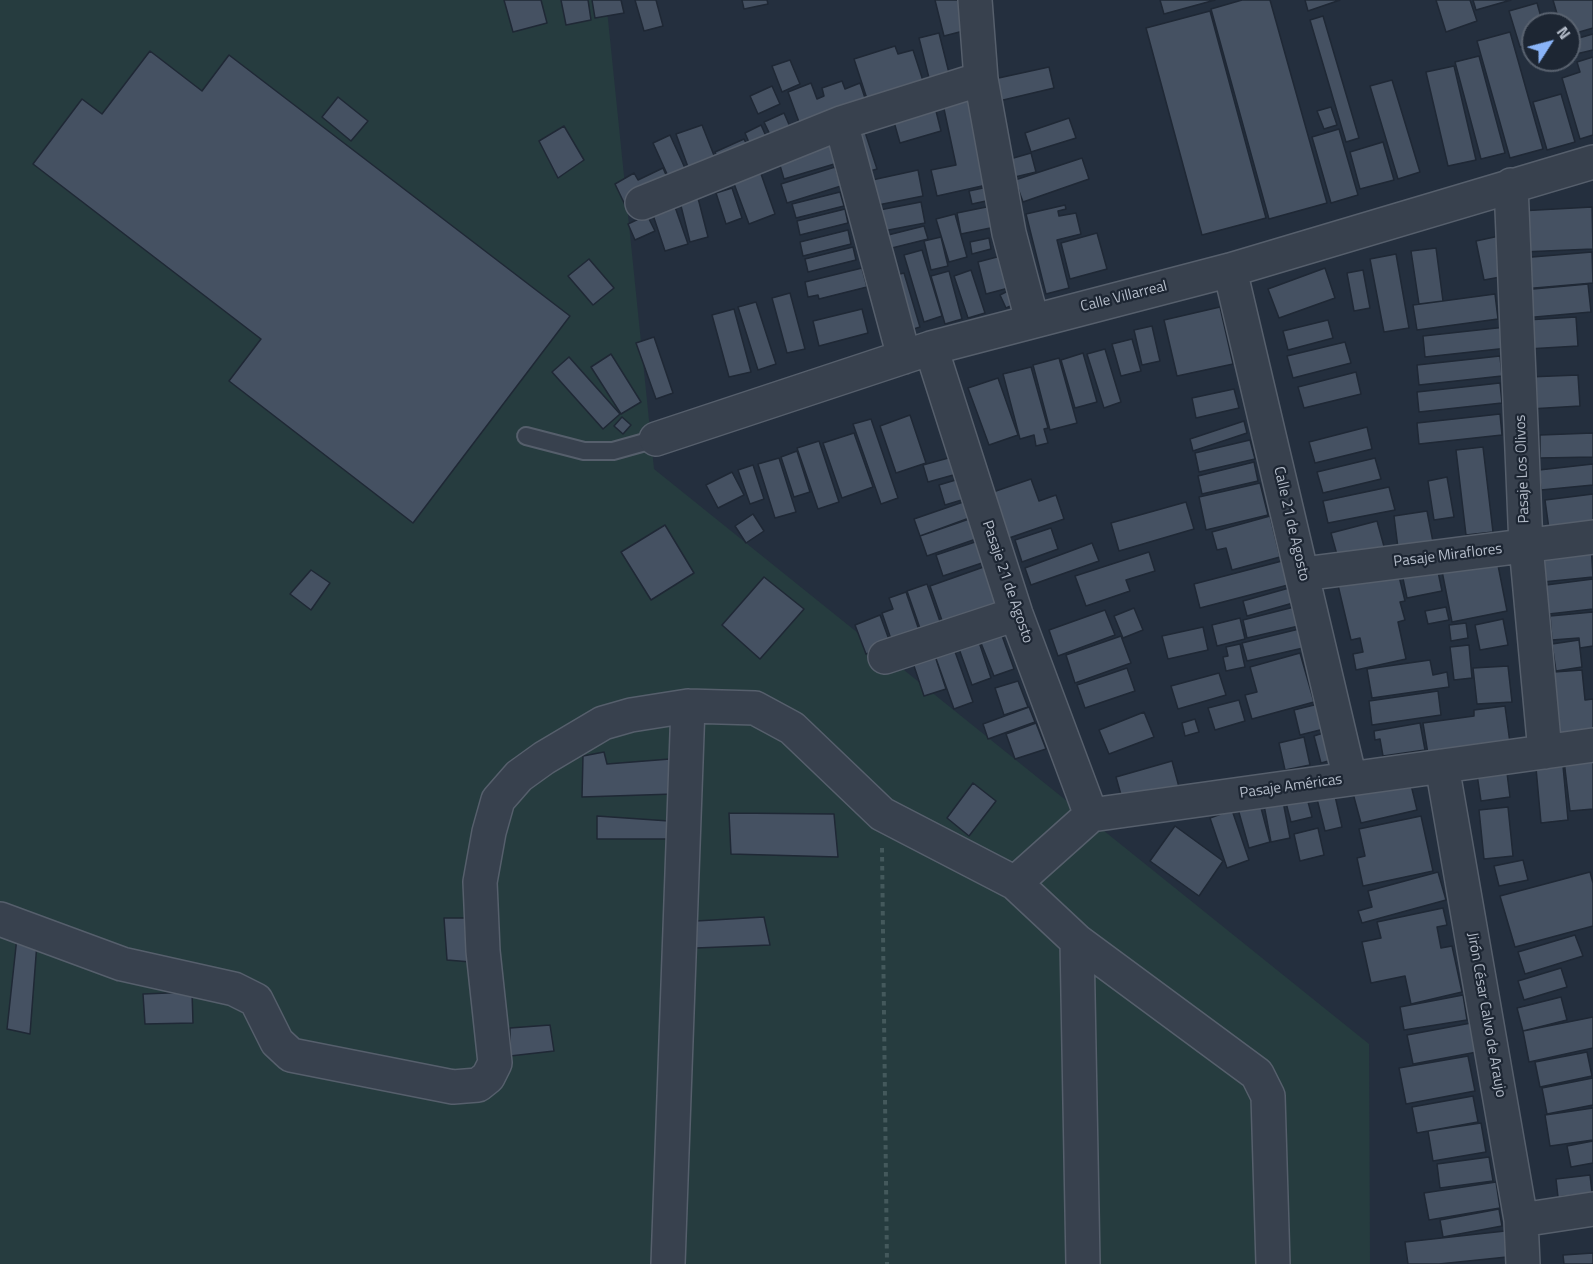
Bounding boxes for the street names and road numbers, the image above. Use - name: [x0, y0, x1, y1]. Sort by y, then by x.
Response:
- street label: Calle Villarreal: [1079, 278, 1169, 316]
- street label: Pasaje Los Olivos: [1512, 414, 1534, 524]
- street label: Calle 21 de Agosto: [1269, 465, 1313, 583]
- street label: Pasaje 21 de Agosto: [978, 518, 1036, 646]
- street label: Pasaje Miraflores: [1393, 540, 1503, 572]
- street label: Pasaje Américas: [1238, 771, 1344, 803]
- street label: Jirón César Calvo de Araujo: [1463, 931, 1509, 1099]

